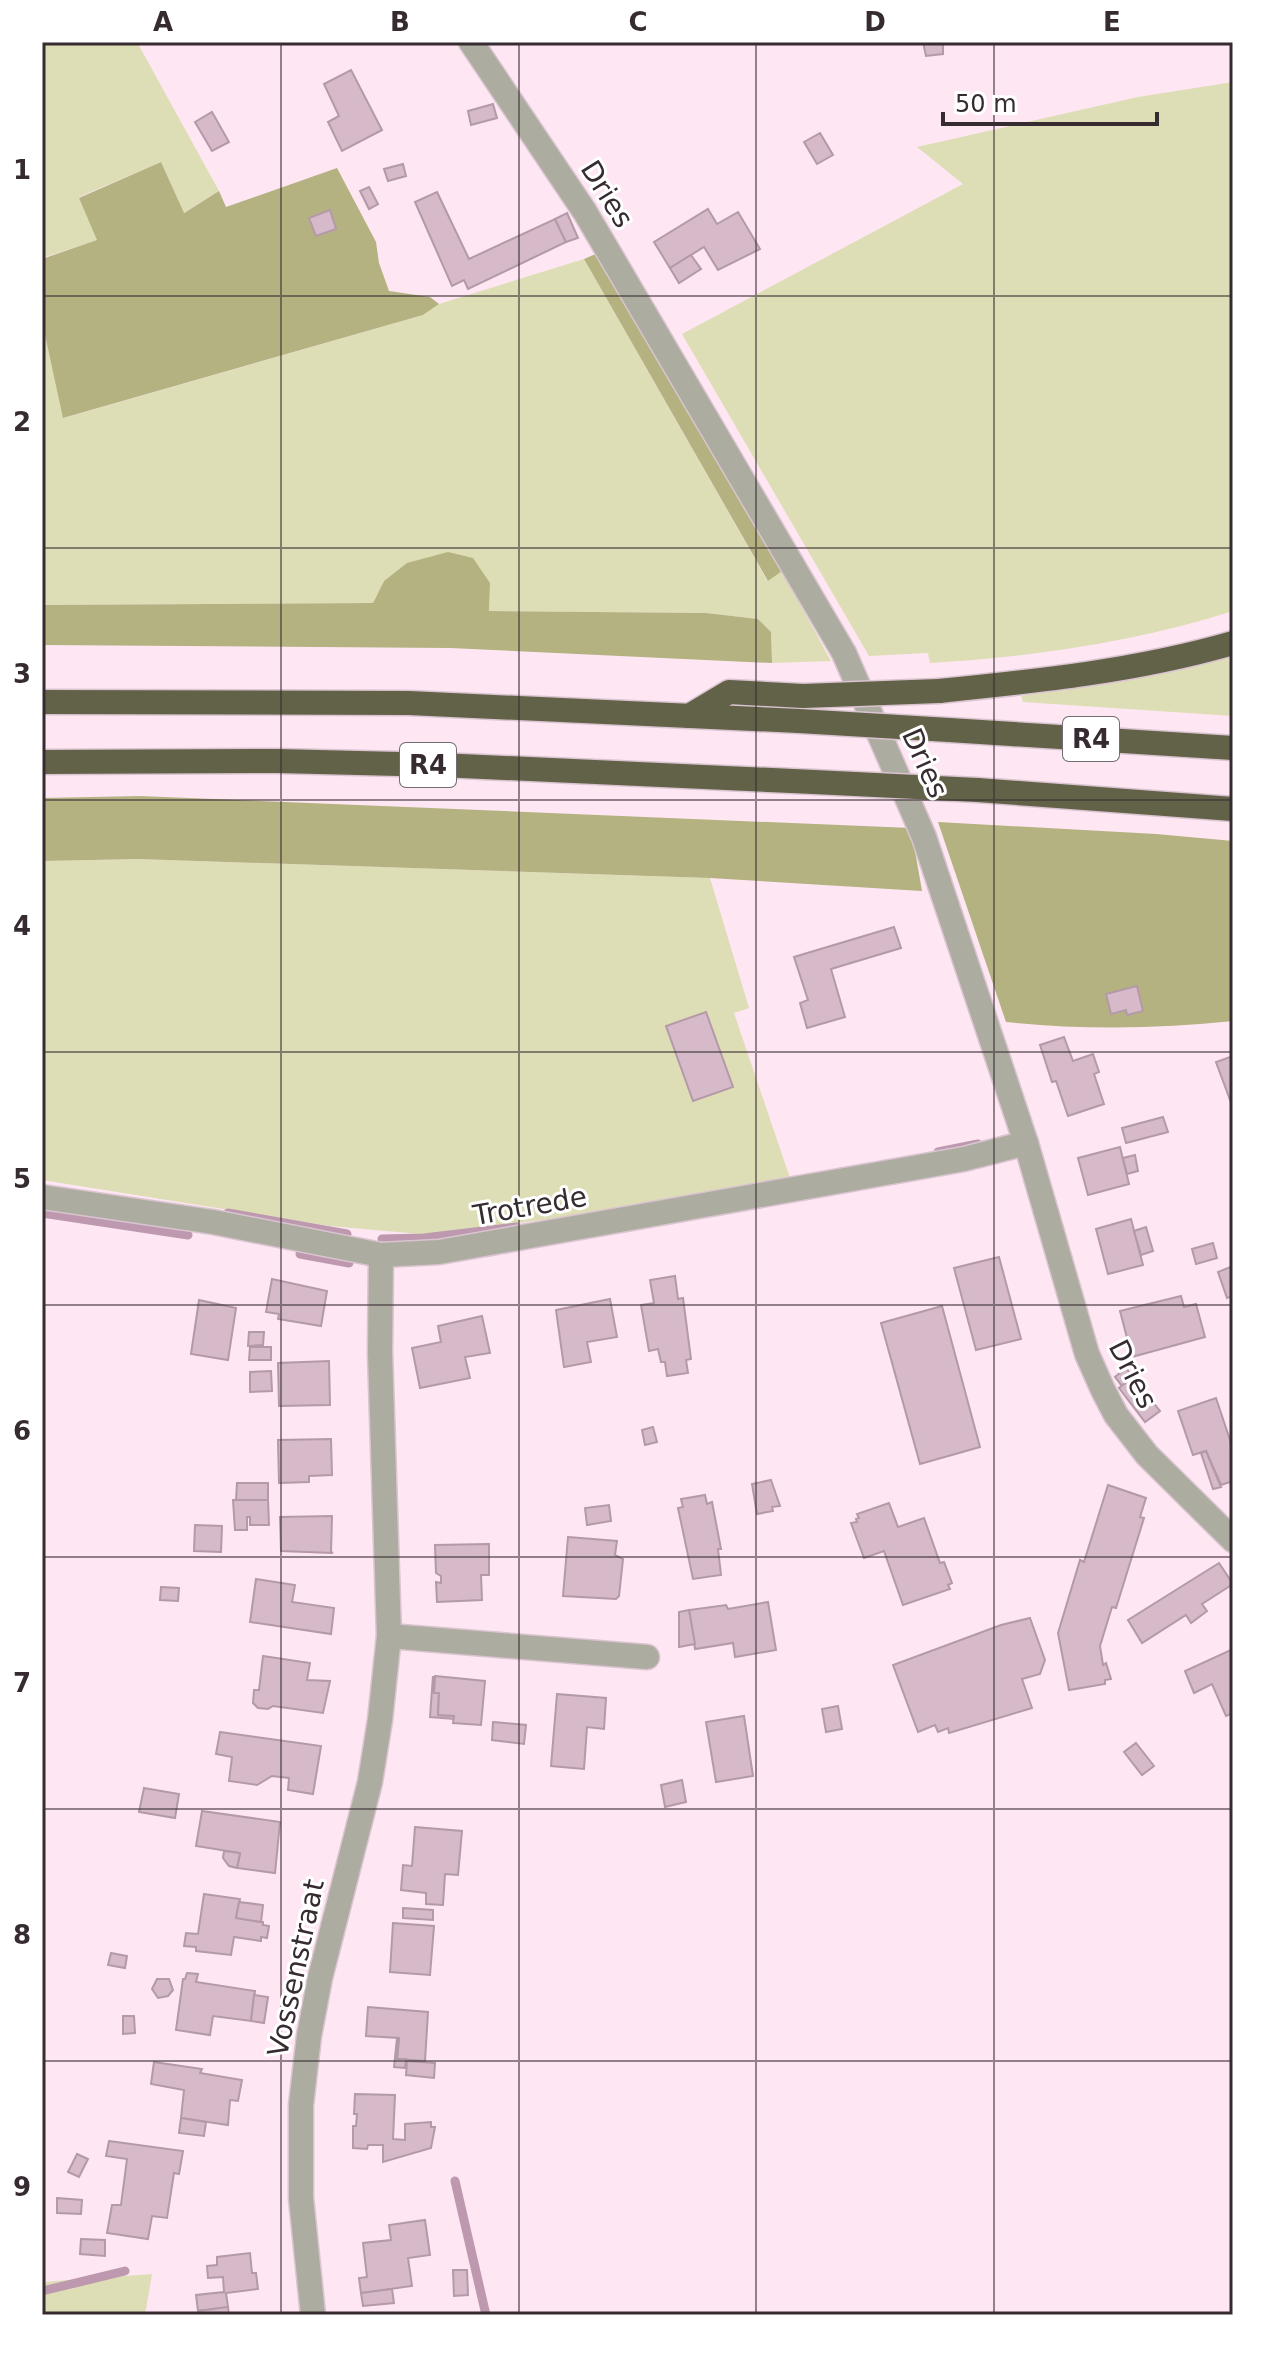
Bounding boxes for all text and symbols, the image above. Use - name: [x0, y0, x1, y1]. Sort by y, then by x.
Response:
- text: A: [153, 7, 173, 37]
- text: B: [390, 7, 410, 37]
- text: C: [628, 7, 648, 37]
- text: D: [864, 7, 886, 37]
- text: E: [1103, 7, 1121, 37]
- scale bar: [943, 76, 1157, 126]
- text: 50 m: [955, 90, 1017, 118]
- street label: Dries: [574, 154, 640, 234]
- text: 1: [13, 155, 31, 185]
- text: 2: [13, 407, 31, 437]
- text: 3: [13, 659, 31, 689]
- road number: R4: [1063, 717, 1119, 761]
- street label: Dries: [895, 723, 955, 803]
- road number: R4: [400, 743, 456, 787]
- text: 4: [13, 911, 31, 941]
- text: 5: [13, 1164, 31, 1194]
- street label: Trotrede: [469, 1180, 590, 1232]
- street label: Dries: [1102, 1334, 1164, 1414]
- text: 6: [13, 1416, 31, 1446]
- text: 7: [13, 1668, 31, 1698]
- street label: Vossenstraat: [261, 1876, 331, 2060]
- text: 8: [13, 1920, 31, 1950]
- text: 9: [13, 2172, 31, 2202]

